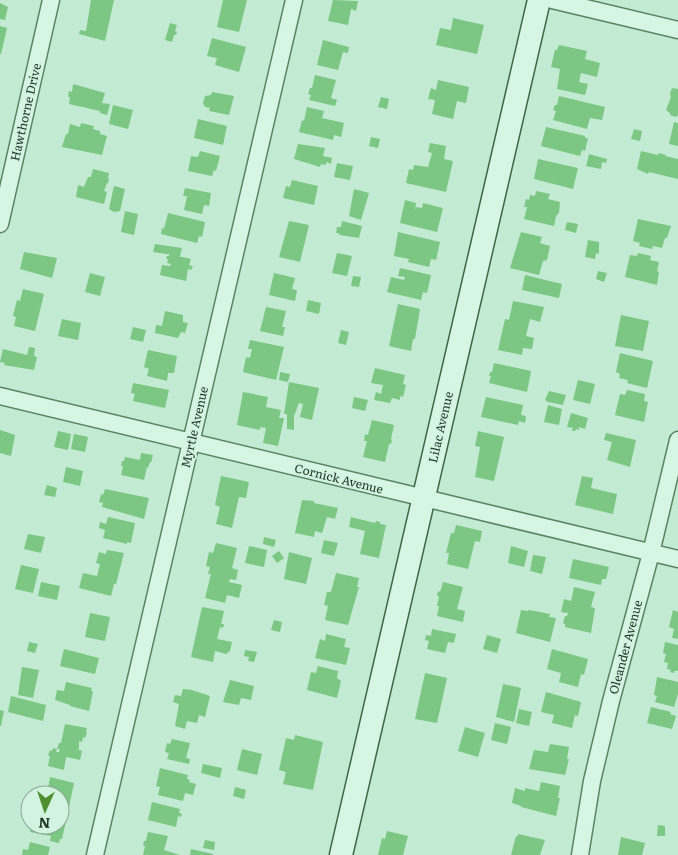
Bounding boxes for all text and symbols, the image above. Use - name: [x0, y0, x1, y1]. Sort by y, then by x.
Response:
- street label: Hawthorne Drive: [5, 61, 45, 163]
- street label: Myrtle Avenue: [176, 384, 212, 470]
- street label: Lilac Avenue: [423, 390, 457, 464]
- street label: Cornick Avenue: [293, 458, 385, 498]
- street label: Oleander Avenue: [604, 598, 646, 696]
- north arrow: [20, 785, 70, 835]
- text: N: [38, 814, 51, 834]

